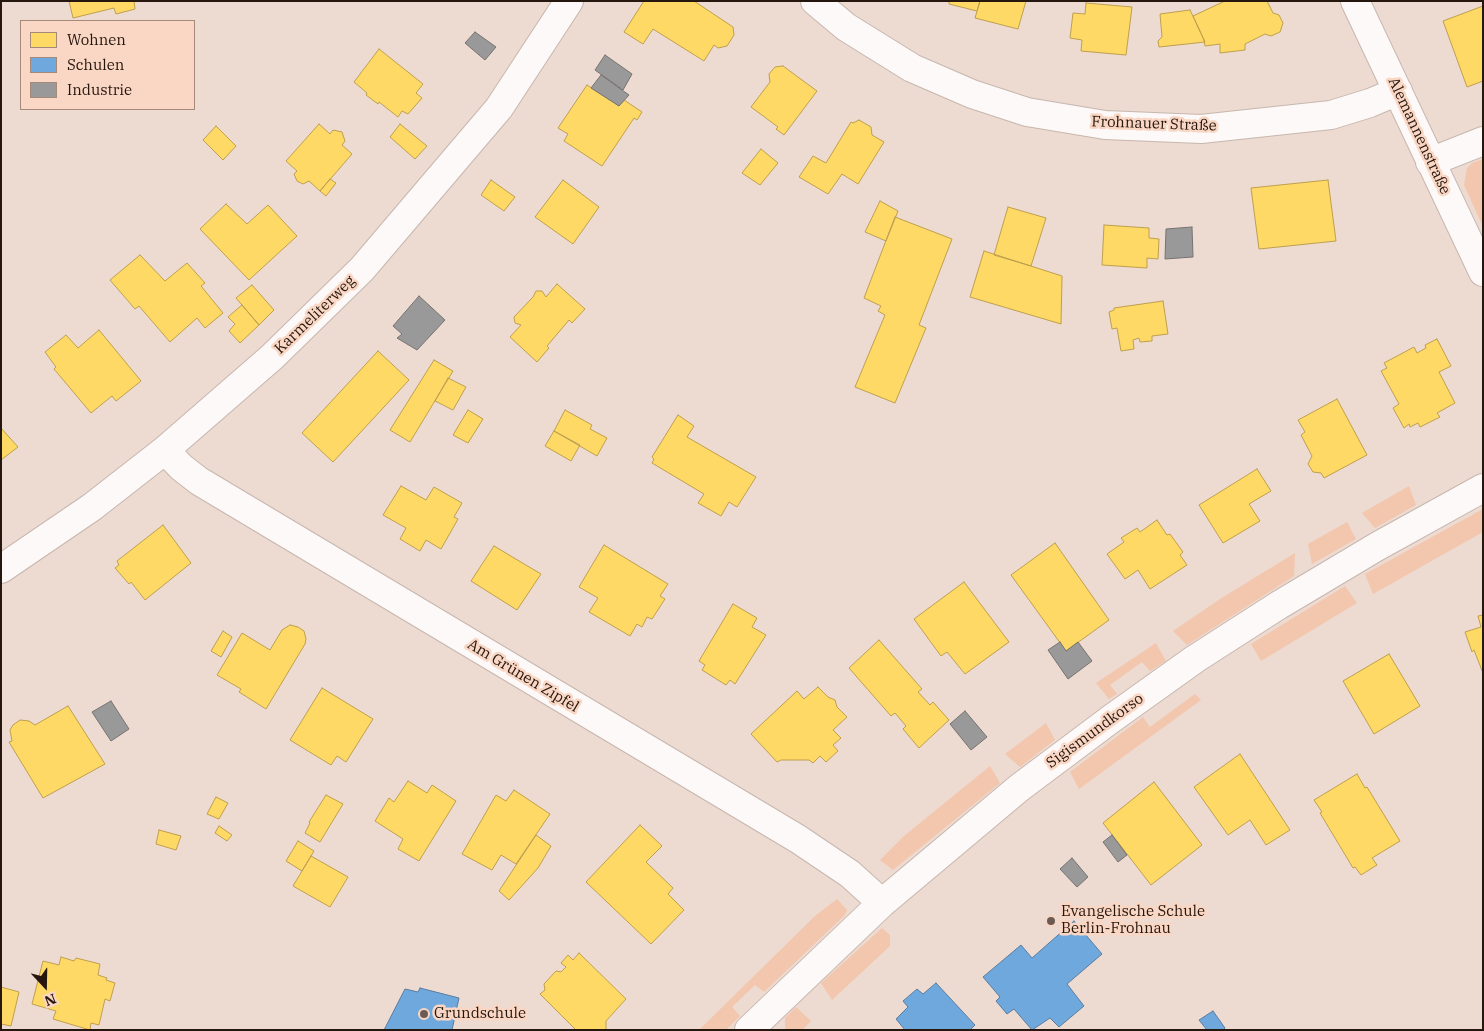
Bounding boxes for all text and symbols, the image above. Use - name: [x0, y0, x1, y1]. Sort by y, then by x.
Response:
- legend: [20, 20, 195, 110]
- text: Wohnen: [67, 30, 126, 49]
- text: Schulen: [67, 55, 124, 74]
- street label: Alemannenstraße: [1384, 75, 1454, 197]
- text: Industrie: [67, 80, 132, 99]
- street label: Frohnauer Straße: [1091, 113, 1217, 135]
- street label: Karmeliterweg: [271, 272, 359, 358]
- street label: Am Grünen Zipfel: [464, 636, 582, 716]
- street label: Sigismundkorso: [1043, 690, 1147, 772]
- place label: Evangelische Schule Berlin-Frohnau: [1061, 903, 1205, 938]
- marker: Evangelische Schule Berlin-Frohnau: [1045, 915, 1057, 927]
- north arrow: [20, 961, 70, 1011]
- text: N: [42, 990, 59, 1010]
- place label: Grundschule: [434, 1005, 526, 1023]
- marker: Grundschule: [418, 1008, 430, 1020]

